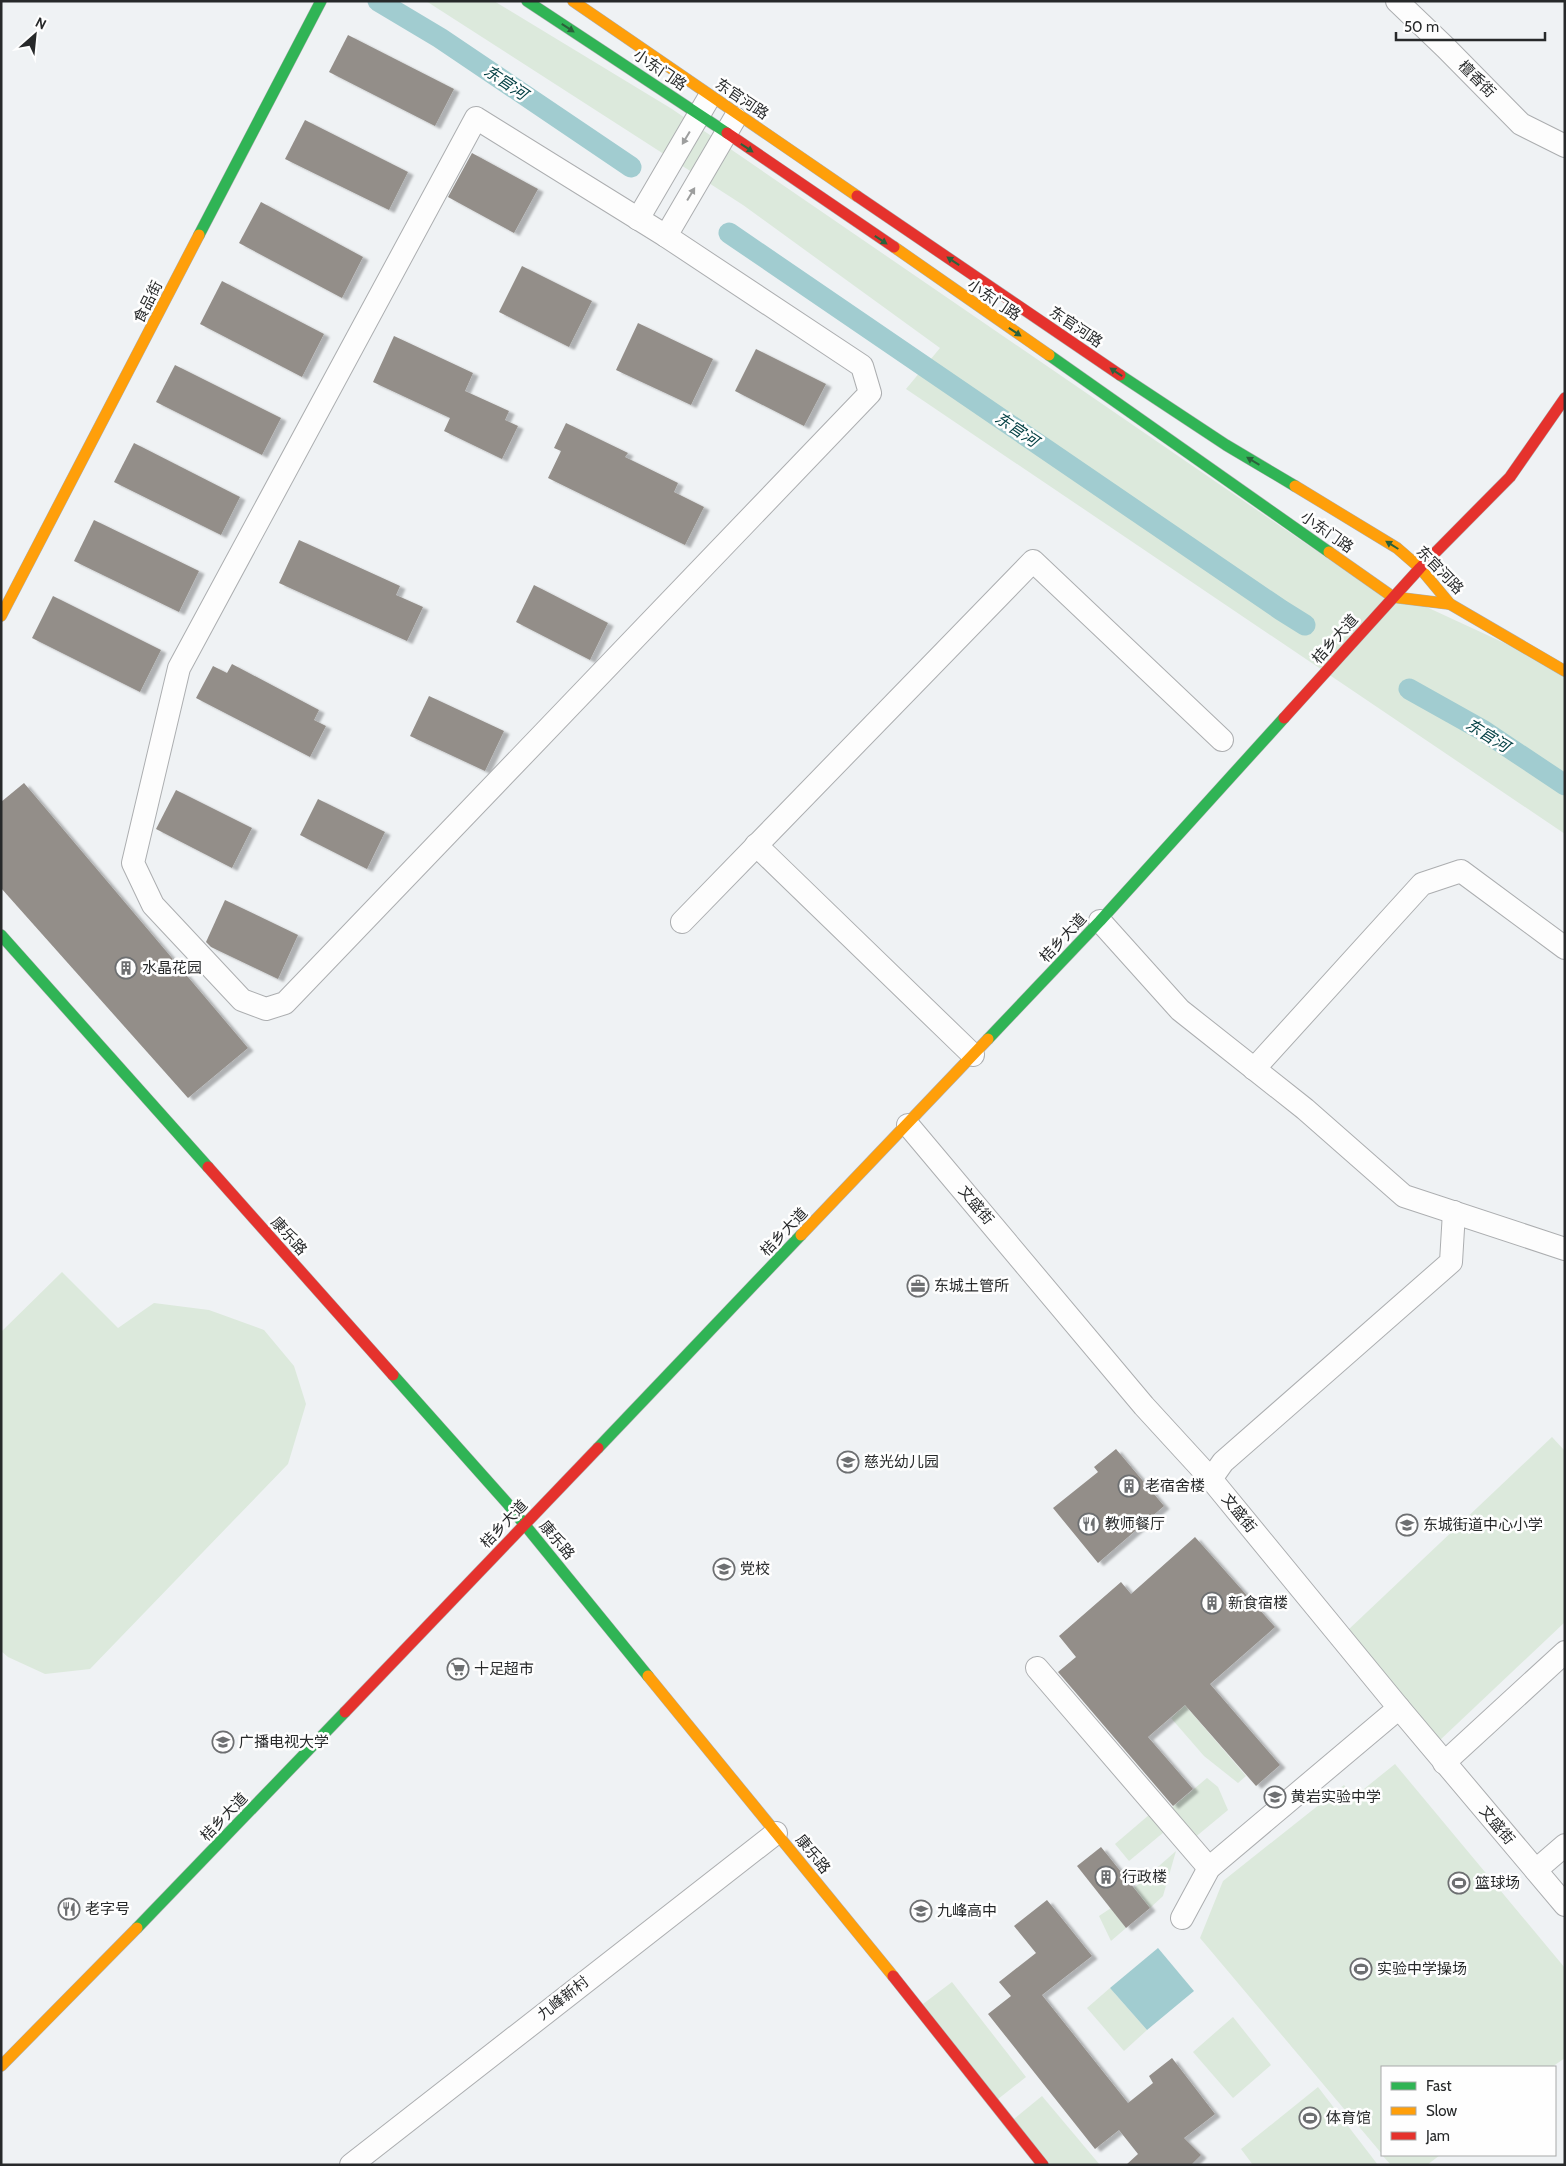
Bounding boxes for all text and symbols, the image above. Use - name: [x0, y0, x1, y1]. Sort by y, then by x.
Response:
- north arrow: [10, 10, 60, 60]
- scale bar: [1396, 10, 1545, 42]
- text: N: [32, 13, 49, 34]
- text: 50 m: [1404, 18, 1439, 36]
- one-way arrow: [562, 23, 575, 32]
- street label: 小东门路: [630, 46, 690, 94]
- street label: 檀香街: [1455, 57, 1499, 101]
- water label: 东官河: [481, 61, 533, 105]
- street label: 东官河路: [712, 75, 772, 123]
- one-way arrow: [682, 131, 690, 146]
- one-way arrow: [740, 143, 753, 153]
- one-way arrow: [687, 188, 696, 201]
- one-way arrow: [874, 235, 887, 245]
- one-way arrow: [946, 257, 960, 266]
- street label: 小东门路: [964, 276, 1024, 324]
- street label: 食品街: [130, 278, 166, 326]
- street label: 东官河路: [1046, 303, 1106, 351]
- one-way arrow: [1008, 327, 1021, 337]
- one-way arrow: [1110, 367, 1123, 377]
- water label: 东官河: [992, 408, 1044, 452]
- one-way arrow: [1246, 456, 1259, 465]
- street label: 小东门路: [1297, 507, 1357, 557]
- one-way arrow: [1385, 540, 1398, 549]
- street label: 东官河路: [1413, 542, 1467, 598]
- street label: 桔乡大道: [1308, 611, 1362, 667]
- water label: 东官河: [1462, 715, 1516, 758]
- street label: 桔乡大道: [1036, 910, 1090, 966]
- building icon: 水晶花园: [114, 956, 138, 980]
- place label: 水晶花园: [142, 959, 202, 977]
- street label: 文盛街: [955, 1182, 997, 1228]
- street label: 桔乡大道: [757, 1204, 811, 1260]
- street label: 康乐路: [267, 1213, 311, 1259]
- office icon: 东城土管所: [906, 1274, 930, 1298]
- place label: 东城土管所: [934, 1277, 1009, 1295]
- school or university icon: 慈光幼儿园: [836, 1450, 860, 1474]
- place label: 慈光幼儿园: [864, 1453, 939, 1471]
- building icon: 老宿舍楼: [1117, 1474, 1141, 1498]
- place label: 老宿舍楼: [1145, 1477, 1205, 1495]
- street label: 文盛街: [1218, 1490, 1260, 1536]
- street label: 桔乡大道: [477, 1496, 531, 1552]
- restaurant icon: 教师餐厅: [1077, 1512, 1101, 1536]
- school or university icon: 东城街道中心小学: [1395, 1513, 1419, 1537]
- place label: 教师餐厅: [1105, 1515, 1165, 1533]
- place label: 东城街道中心小学: [1423, 1516, 1543, 1534]
- street label: 康乐路: [536, 1517, 578, 1563]
- school or university icon: 党校: [712, 1557, 736, 1581]
- place label: 党校: [740, 1560, 770, 1578]
- building icon: 新食宿楼: [1200, 1591, 1224, 1615]
- place label: 新食宿楼: [1228, 1594, 1288, 1612]
- supermarket icon: 十足超市: [446, 1657, 470, 1681]
- place label: 十足超市: [474, 1660, 534, 1678]
- school or university icon: 广播电视大学: [211, 1730, 235, 1754]
- place label: 广播电视大学: [239, 1733, 329, 1751]
- school or university icon: 黄岩实验中学: [1263, 1785, 1287, 1809]
- place label: 黄岩实验中学: [1291, 1788, 1381, 1806]
- street label: 桔乡大道: [197, 1789, 251, 1845]
- street label: 文盛街: [1476, 1802, 1518, 1848]
- street label: 康乐路: [792, 1831, 834, 1877]
- building icon: 行政楼: [1094, 1865, 1118, 1889]
- place label: 行政楼: [1122, 1868, 1167, 1886]
- sports icon: 篮球场: [1447, 1871, 1471, 1895]
- place label: 篮球场: [1475, 1874, 1520, 1892]
- restaurant icon: 老字号: [57, 1897, 81, 1921]
- school or university icon: 九峰高中: [909, 1899, 933, 1923]
- place label: 老字号: [85, 1900, 130, 1918]
- place label: 九峰高中: [937, 1902, 997, 1920]
- sports icon: 实验中学操场: [1349, 1957, 1373, 1981]
- place label: 实验中学操场: [1377, 1960, 1467, 1978]
- street label: 九峰新村: [534, 1972, 592, 2024]
- legend: [1381, 2066, 1556, 2156]
- text: Fast: [1426, 2077, 1451, 2095]
- text: Slow: [1426, 2102, 1457, 2120]
- sports icon: 体育馆: [1298, 2106, 1322, 2130]
- place label: 体育馆: [1326, 2109, 1371, 2127]
- text: Jam: [1425, 2127, 1450, 2145]

